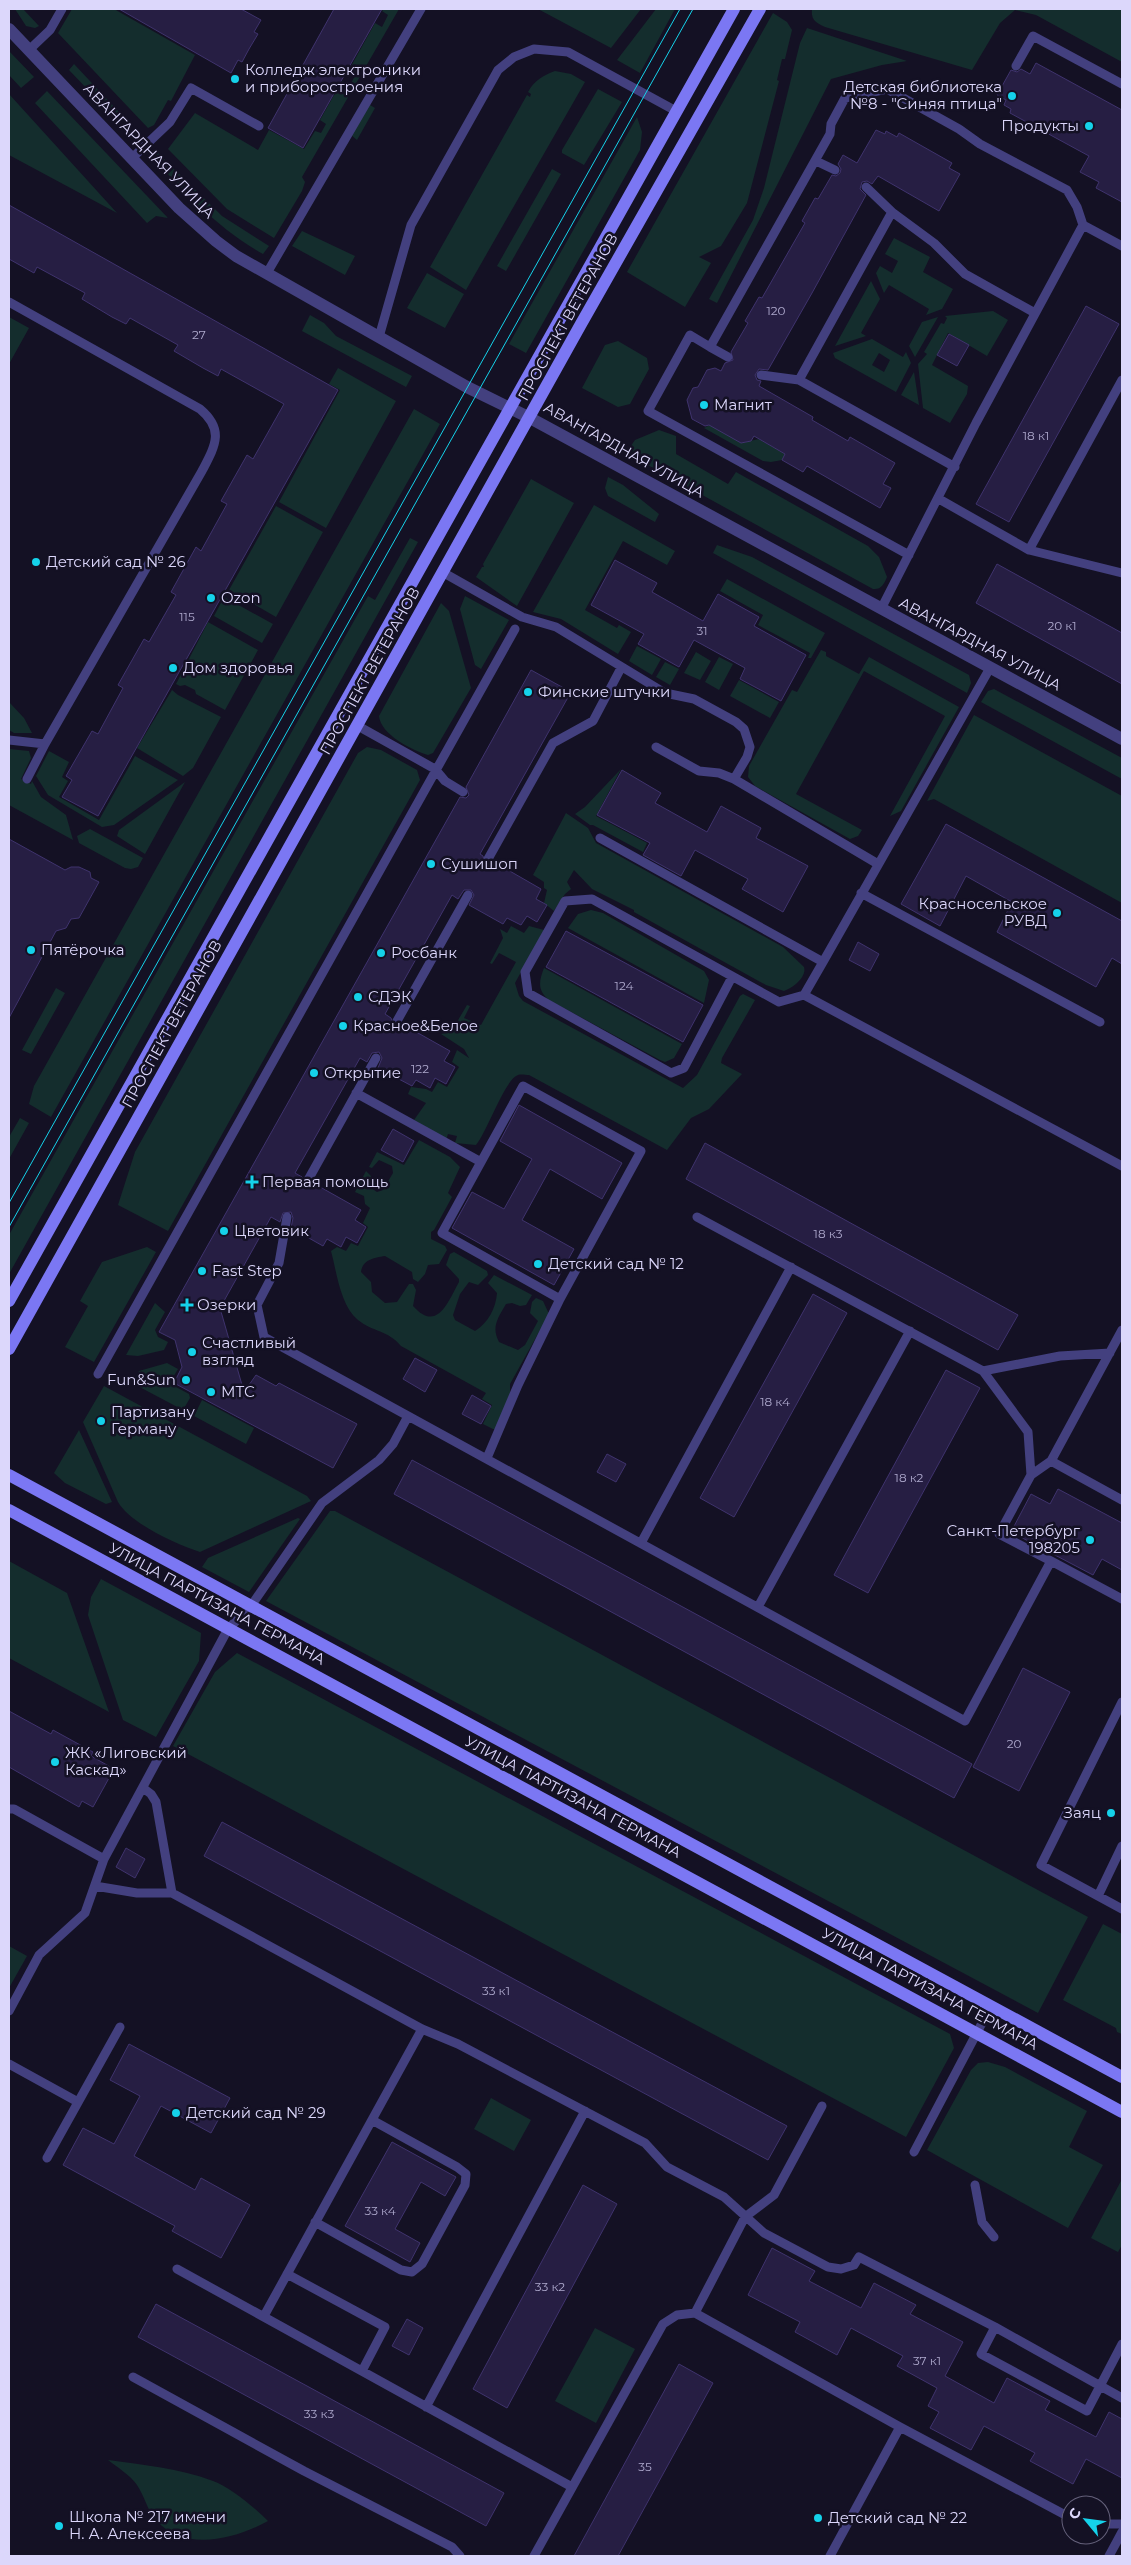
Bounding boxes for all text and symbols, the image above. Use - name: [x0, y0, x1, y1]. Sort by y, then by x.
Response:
- place label: Колледж электроники и приборостроения: [245, 60, 421, 96]
- marker: Колледж электроники и приборостроения: [229, 73, 241, 85]
- place label: Детская библиотека №8 - "Синяя птица": [843, 77, 1002, 113]
- street label: АВАНГАРДНАЯ УЛИЦА: [80, 79, 219, 222]
- marker: Детская библиотека №8 - "Синяя птица": [1006, 90, 1018, 102]
- place label: Продукты: [1001, 116, 1079, 135]
- marker: Продукты: [1083, 120, 1095, 132]
- street label: ПРОСПЕКТ ВЕТЕРАНОВ: [513, 230, 622, 404]
- house number: 120: [766, 303, 786, 318]
- house number: 27: [192, 327, 206, 342]
- place label: Магнит: [714, 395, 773, 414]
- street label: АВАНГАРДНАЯ УЛИЦА: [540, 397, 708, 502]
- marker: Магнит: [698, 399, 710, 411]
- house number: 18 к1: [1023, 428, 1049, 443]
- place label: Детский сад № 26: [46, 552, 186, 571]
- marker: Детский сад № 26: [30, 556, 42, 568]
- street label: ПРОСПЕКТ ВЕТЕРАНОВ: [315, 584, 424, 758]
- place label: Ozon: [221, 588, 261, 607]
- marker: Ozon: [205, 592, 217, 604]
- street label: АВАНГАРДНАЯ УЛИЦА: [896, 593, 1065, 694]
- house number: 115: [179, 609, 195, 624]
- house number: 20 к1: [1047, 618, 1077, 633]
- house number: 31: [696, 623, 708, 638]
- place label: Дом здоровья: [183, 658, 293, 677]
- marker: Дом здоровья: [167, 662, 179, 674]
- place label: Финские штучки: [538, 682, 670, 701]
- marker: Финские штучки: [522, 686, 534, 698]
- place label: Сушишоп: [441, 854, 518, 873]
- marker: Сушишоп: [425, 858, 437, 870]
- place label: Красносельское РУВД: [918, 894, 1047, 930]
- marker: Красносельское РУВД: [1051, 907, 1063, 919]
- street label: ПРОСПЕКТ ВЕТЕРАНОВ: [117, 937, 226, 1111]
- place label: Пятёрочка: [41, 940, 125, 959]
- place label: Росбанк: [391, 943, 457, 962]
- marker: Пятёрочка: [25, 944, 37, 956]
- marker: Росбанк: [375, 947, 387, 959]
- house number: 124: [615, 978, 633, 993]
- place label: СДЭК: [368, 987, 412, 1006]
- marker: СДЭК: [352, 991, 364, 1003]
- place label: Красное&Белое: [353, 1016, 478, 1035]
- marker: Красное&Белое: [337, 1020, 349, 1032]
- house number: 122: [411, 1061, 429, 1076]
- place label: Открытие: [324, 1063, 401, 1082]
- marker: Открытие: [308, 1067, 320, 1079]
- place label: Первая помощь: [262, 1172, 388, 1191]
- marker: Первая помощь: [246, 1176, 258, 1188]
- place label: Цветовик: [234, 1221, 309, 1240]
- marker: Цветовик: [218, 1225, 230, 1237]
- house number: 18 к3: [814, 1226, 843, 1241]
- place label: Детский сад № 12: [548, 1254, 684, 1273]
- marker: Детский сад № 12: [532, 1258, 544, 1270]
- place label: Fast Step: [212, 1261, 282, 1280]
- marker: Fast Step: [196, 1265, 208, 1277]
- place label: Озерки: [197, 1295, 256, 1314]
- marker: Озерки: [181, 1299, 193, 1311]
- place label: Счастливый взгляд: [202, 1333, 296, 1369]
- marker: Счастливый взгляд: [186, 1346, 198, 1358]
- place label: Fun&Sun: [107, 1370, 176, 1389]
- marker: Fun&Sun: [180, 1374, 192, 1386]
- place label: МТС: [221, 1382, 255, 1401]
- marker: МТС: [205, 1386, 217, 1398]
- house number: 18 к4: [760, 1394, 790, 1409]
- place label: Партизану Герману: [111, 1402, 195, 1438]
- marker: Партизану Герману: [95, 1415, 107, 1427]
- house number: 18 к2: [895, 1470, 924, 1485]
- place label: Санкт-Петербург 198205: [946, 1521, 1081, 1557]
- marker: Санкт-Петербург 198205: [1084, 1534, 1096, 1546]
- street label: УЛИЦА ПАРТИЗАНА ГЕРМАНА: [106, 1538, 329, 1669]
- street label: УЛИЦА ПАРТИЗАНА ГЕРМАНА: [462, 1731, 685, 1862]
- house number: 20: [1007, 1736, 1021, 1751]
- place label: ЖК «Лиговский Каскад»: [65, 1743, 187, 1779]
- marker: ЖК «Лиговский Каскад»: [49, 1756, 61, 1768]
- place label: Заяц: [1064, 1803, 1101, 1822]
- marker: Заяц: [1105, 1807, 1117, 1819]
- street label: УЛИЦА ПАРТИЗАНА ГЕРМАНА: [819, 1923, 1042, 2054]
- house number: 33 к1: [482, 1983, 510, 1998]
- place label: Детский сад № 29: [186, 2103, 326, 2122]
- marker: Детский сад № 29: [170, 2107, 182, 2119]
- house number: 33 к4: [364, 2203, 396, 2218]
- house number: 33 к2: [535, 2279, 565, 2294]
- house number: 37 к1: [913, 2353, 941, 2368]
- house number: 33 к3: [304, 2406, 334, 2421]
- house number: 35: [638, 2459, 652, 2474]
- north arrow: [1061, 2495, 1111, 2545]
- text: С: [1064, 2505, 1085, 2523]
- place label: Школа № 217 имени Н. А. Алексеева: [69, 2507, 226, 2543]
- place label: Детский сад № 22: [828, 2508, 967, 2527]
- marker: Детский сад № 22: [812, 2512, 824, 2524]
- marker: Школа № 217 имени Н. А. Алексеева: [53, 2520, 65, 2532]

